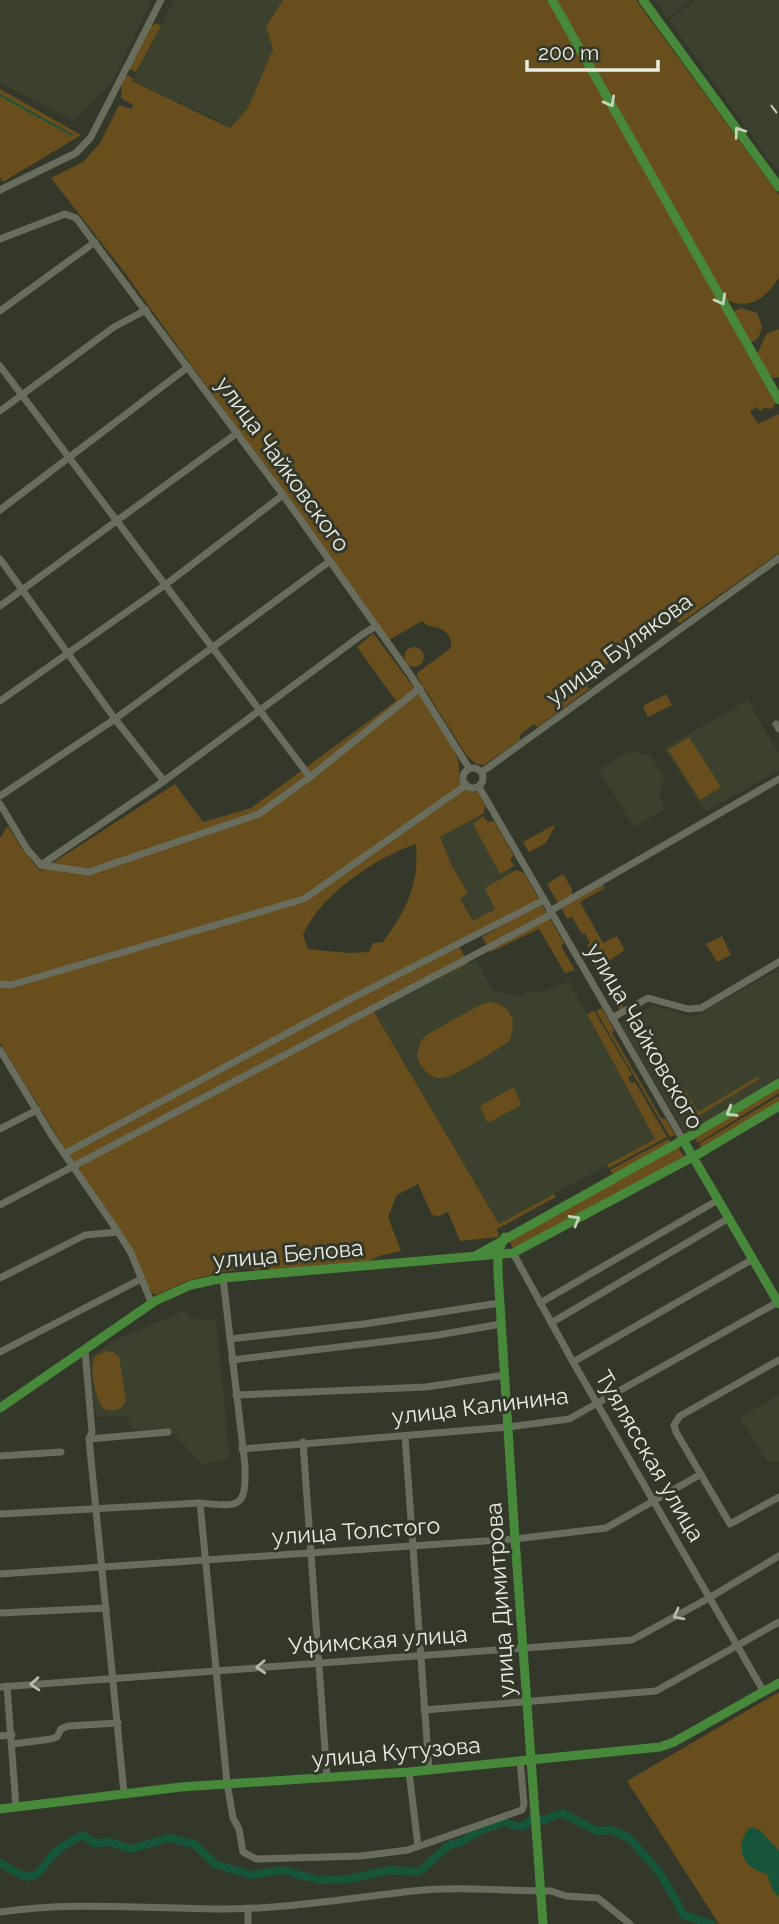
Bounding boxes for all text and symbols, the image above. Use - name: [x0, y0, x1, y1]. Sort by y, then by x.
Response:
- scale bar: [527, 28, 658, 72]
- text: 200 m: [538, 40, 599, 65]
- one-way arrow: [601, 94, 614, 107]
- one-way arrow: [735, 127, 747, 139]
- one-way arrow: [713, 293, 726, 305]
- street label: улица Чайковского: [211, 371, 356, 557]
- street label: улица Булякова: [541, 587, 697, 710]
- street label: улица Чайковского: [581, 938, 710, 1133]
- one-way arrow: [726, 1103, 739, 1116]
- one-way arrow: [568, 1215, 580, 1228]
- street label: улица Белова: [212, 1233, 364, 1274]
- street label: Туялясская улица: [590, 1365, 710, 1546]
- street label: улица Калинина: [390, 1381, 570, 1430]
- street label: улица Димитрова: [479, 1502, 520, 1698]
- street label: улица Толстого: [271, 1511, 441, 1550]
- one-way arrow: [672, 1607, 685, 1620]
- street label: Уфимская улица: [288, 1620, 468, 1659]
- one-way arrow: [256, 1659, 267, 1674]
- one-way arrow: [29, 1676, 40, 1691]
- street label: улица Кутузова: [310, 1731, 482, 1772]

